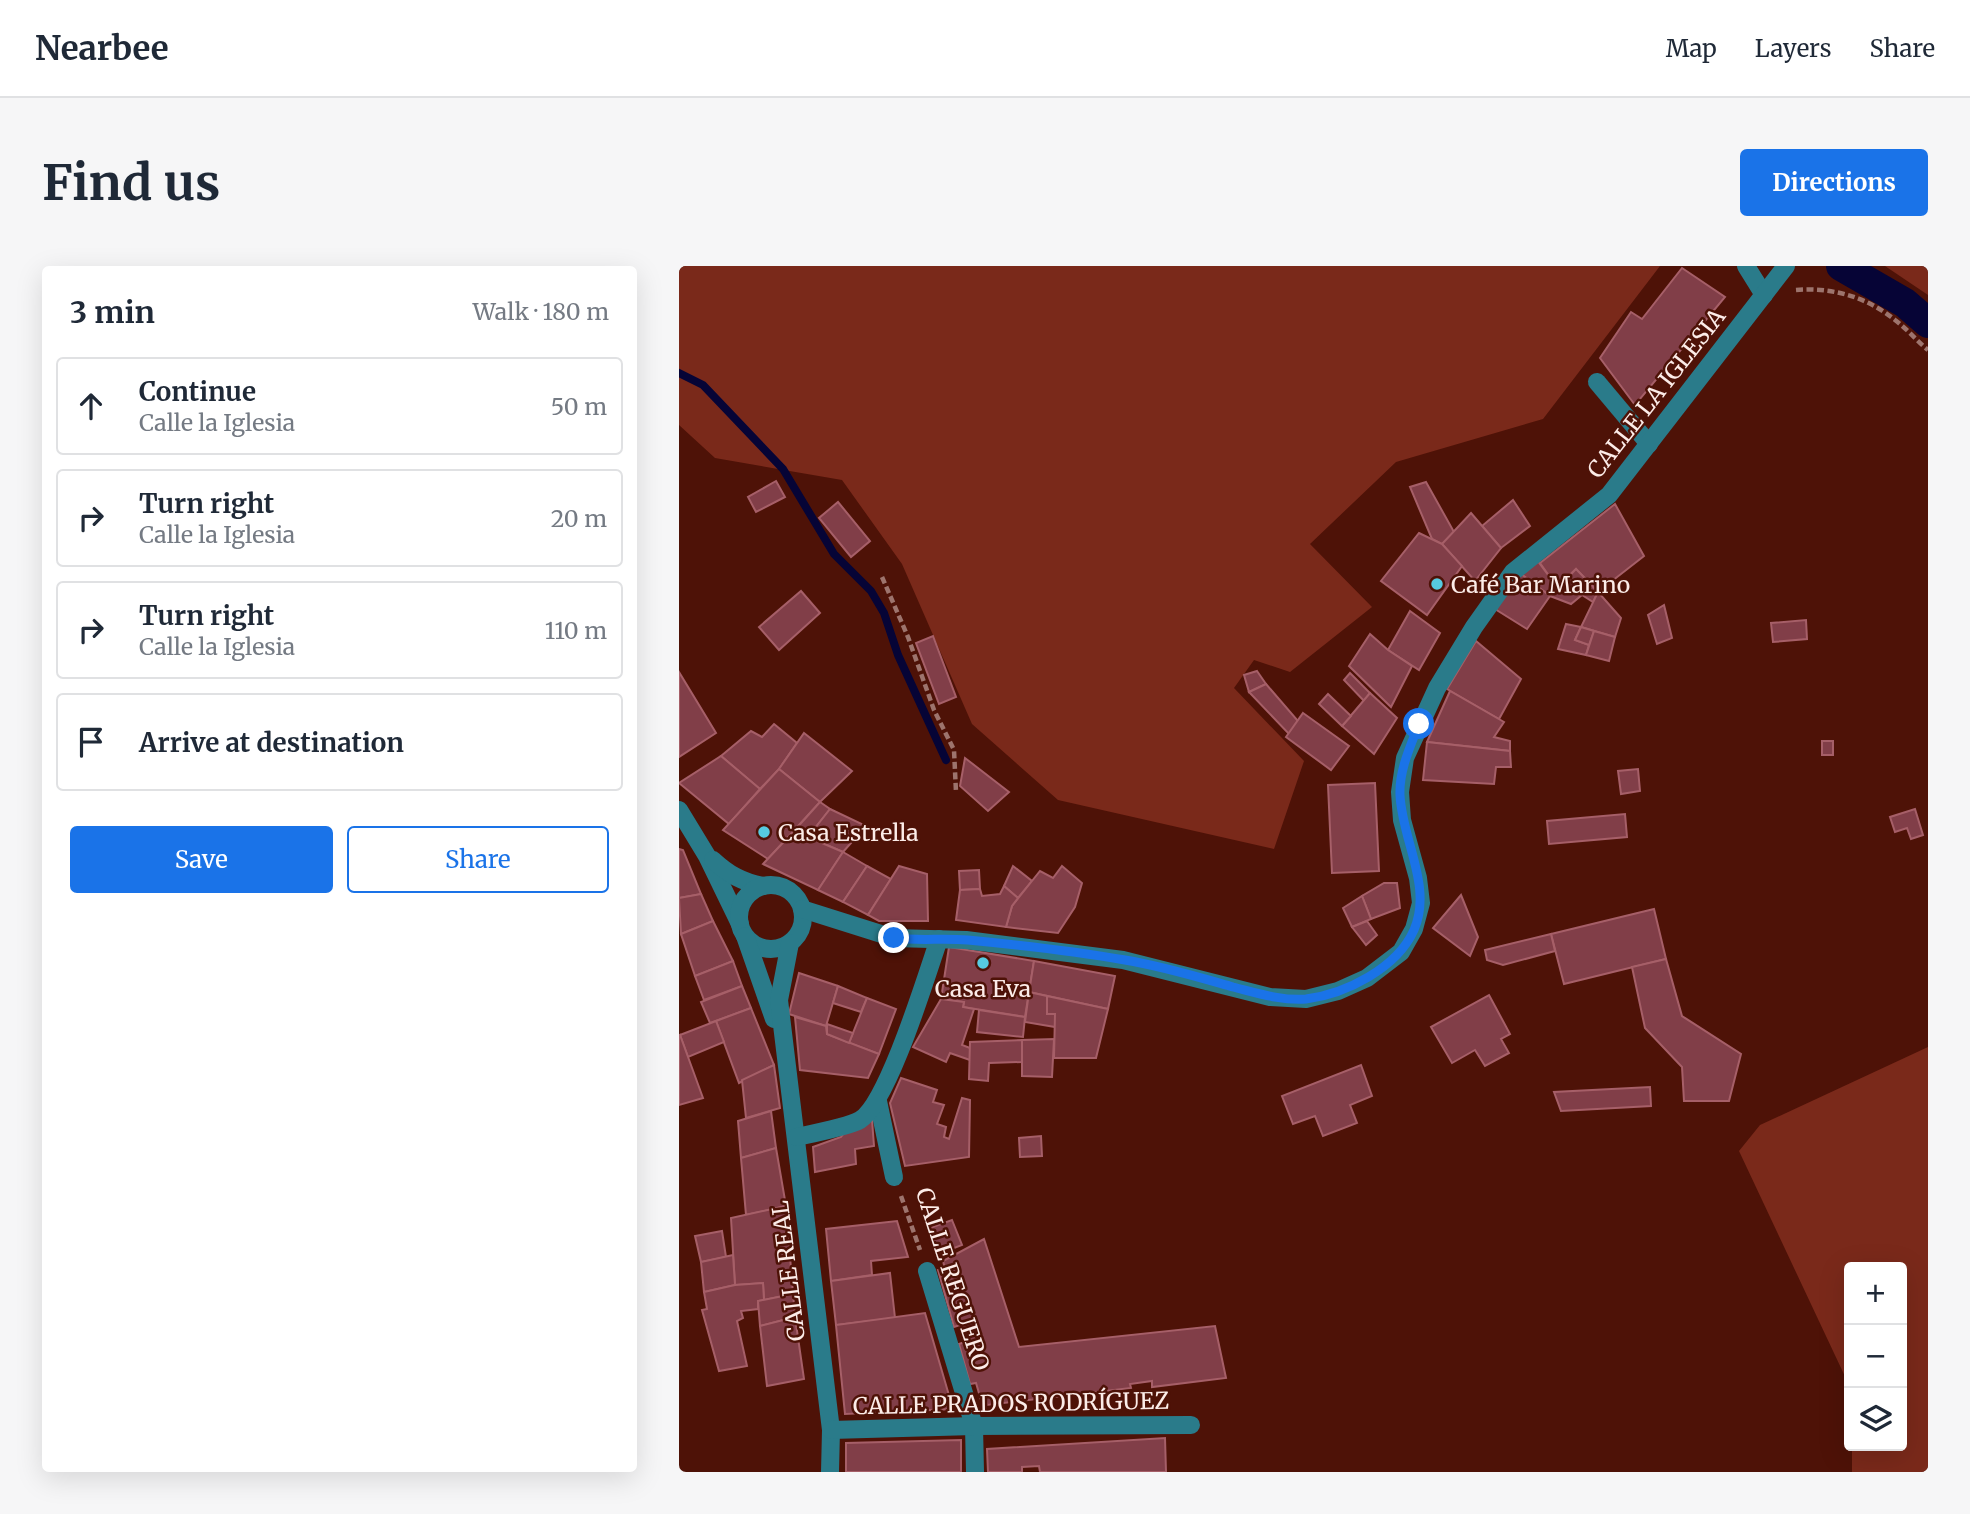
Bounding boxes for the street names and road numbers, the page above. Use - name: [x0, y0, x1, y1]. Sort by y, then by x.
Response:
- street label: CALLE LA IGLESIA: [1581, 302, 1732, 484]
- street label: CALLE REGUERO: [910, 1184, 996, 1374]
- street label: CALLE REAL: [765, 1199, 811, 1343]
- street label: CALLE PRADOS RODRÍGUEZ: [852, 1386, 1170, 1420]

